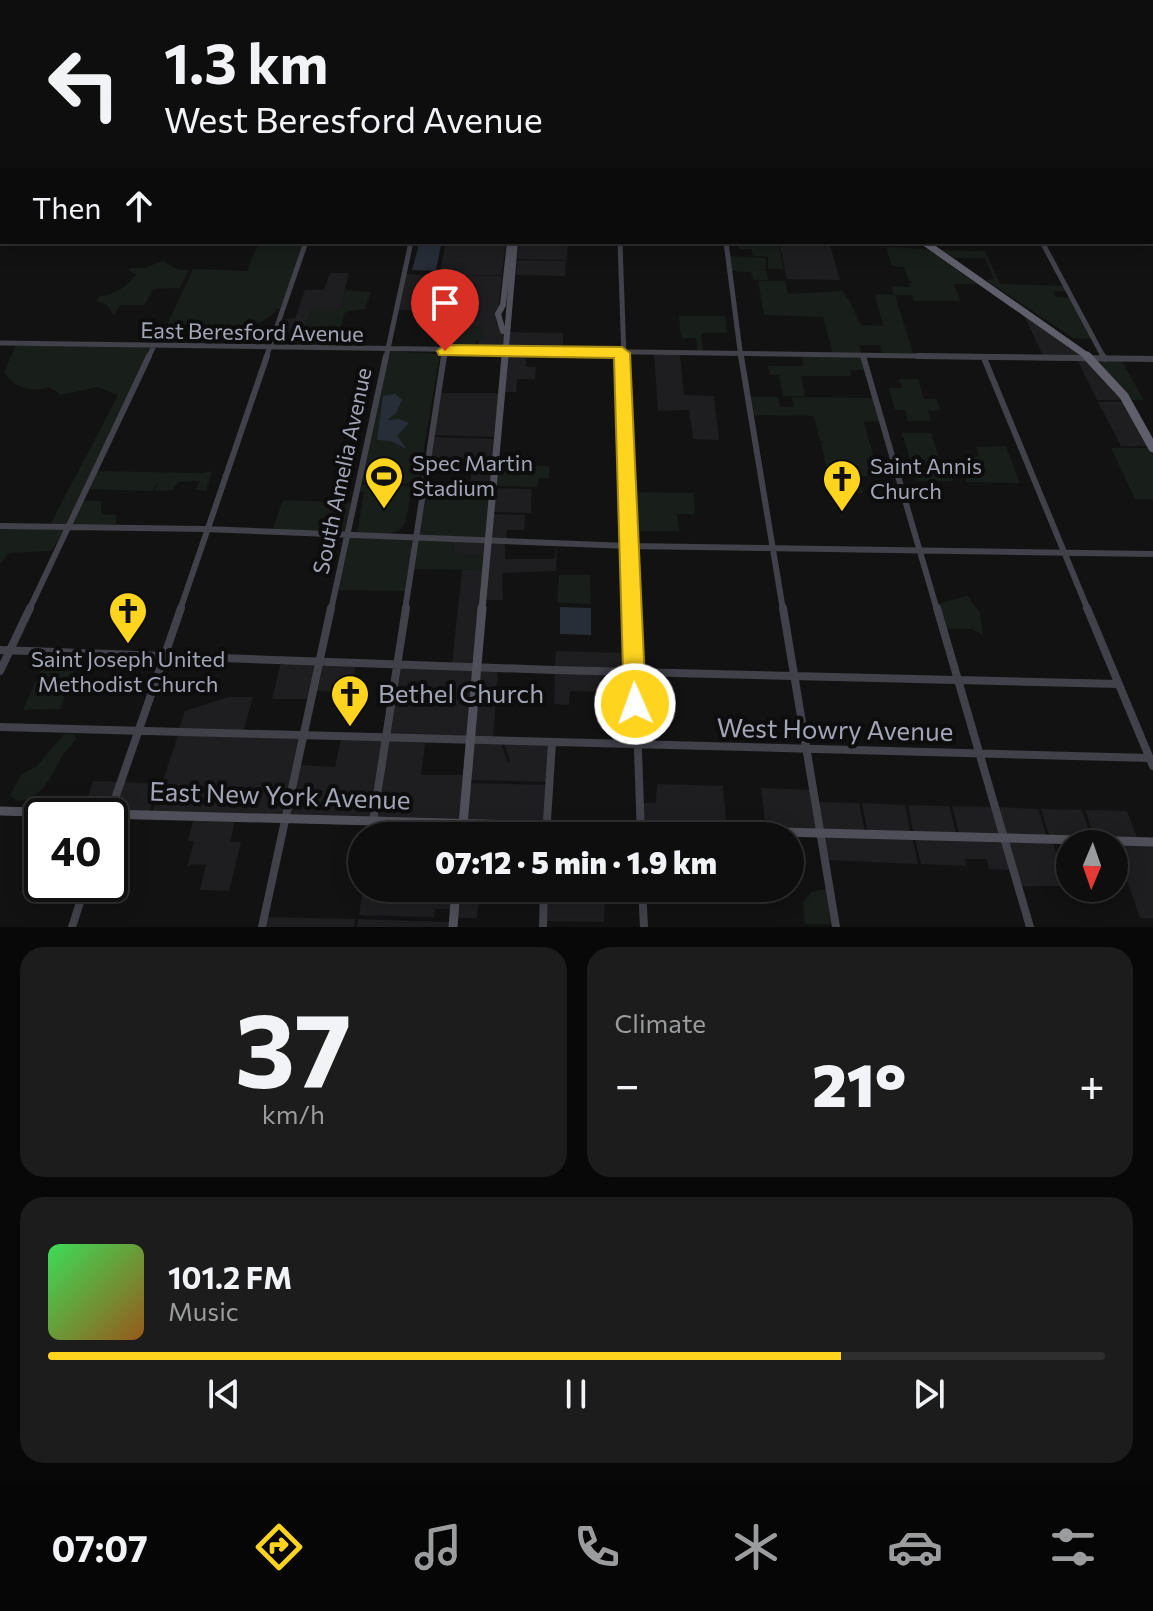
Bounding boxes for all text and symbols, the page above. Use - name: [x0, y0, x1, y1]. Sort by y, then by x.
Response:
- text: 1.3 km: [164, 27, 328, 96]
- icon: left: [32, 32, 136, 136]
- text: West Beresford Avenue: [164, 96, 543, 140]
- icon: ahead: [117, 184, 161, 228]
- text: Then: [32, 188, 101, 225]
- pin: [411, 269, 479, 351]
- icon: arrive: [423, 281, 467, 325]
- street label: East Beresford Avenue: [140, 316, 364, 347]
- street label: South Amelia Avenue: [306, 365, 377, 577]
- place label: Spec Martin Stadium: [412, 449, 533, 501]
- place label: Saint Annis Church: [870, 452, 982, 504]
- sports icon: Spec Martin Stadium: [363, 455, 405, 510]
- church icon: Saint Annis Church: [821, 458, 863, 513]
- church icon: Saint Joseph United Methodist Church: [107, 590, 149, 645]
- place label: Saint Joseph United Methodist Church: [31, 645, 225, 697]
- position arrow: [593, 662, 677, 746]
- church icon: Bethel Church: [329, 673, 371, 728]
- place label: Bethel Church: [378, 677, 544, 708]
- street label: West Howry Avenue: [716, 711, 954, 746]
- street label: East New York Avenue: [149, 774, 411, 815]
- speed limit sign: 40: [24, 798, 128, 902]
- north arrow: [1056, 830, 1128, 902]
- map controls: [1056, 830, 1128, 902]
- text: 07:12 · 5 min · 1.9 km: [435, 843, 717, 880]
- text: 37: [235, 982, 352, 1109]
- text: Climate: [615, 1007, 706, 1038]
- text: 21°: [812, 1046, 906, 1119]
- text: −: [615, 1056, 640, 1110]
- text: +: [1079, 1056, 1105, 1110]
- text: km/h: [262, 1098, 325, 1129]
- text: 101.2 FM: [168, 1258, 292, 1295]
- text: Music: [168, 1295, 239, 1326]
- icon: previous: [202, 1372, 246, 1416]
- icon: pause: [554, 1372, 598, 1416]
- icon: next: [907, 1372, 951, 1416]
- icon: directions: [251, 1519, 307, 1575]
- icon: music: [410, 1519, 466, 1575]
- icon: phone: [569, 1519, 625, 1575]
- icon: climate: [728, 1519, 784, 1575]
- icon: car: [887, 1519, 943, 1575]
- icon: filters: [1045, 1519, 1101, 1575]
- text: 07:07: [51, 1525, 148, 1569]

